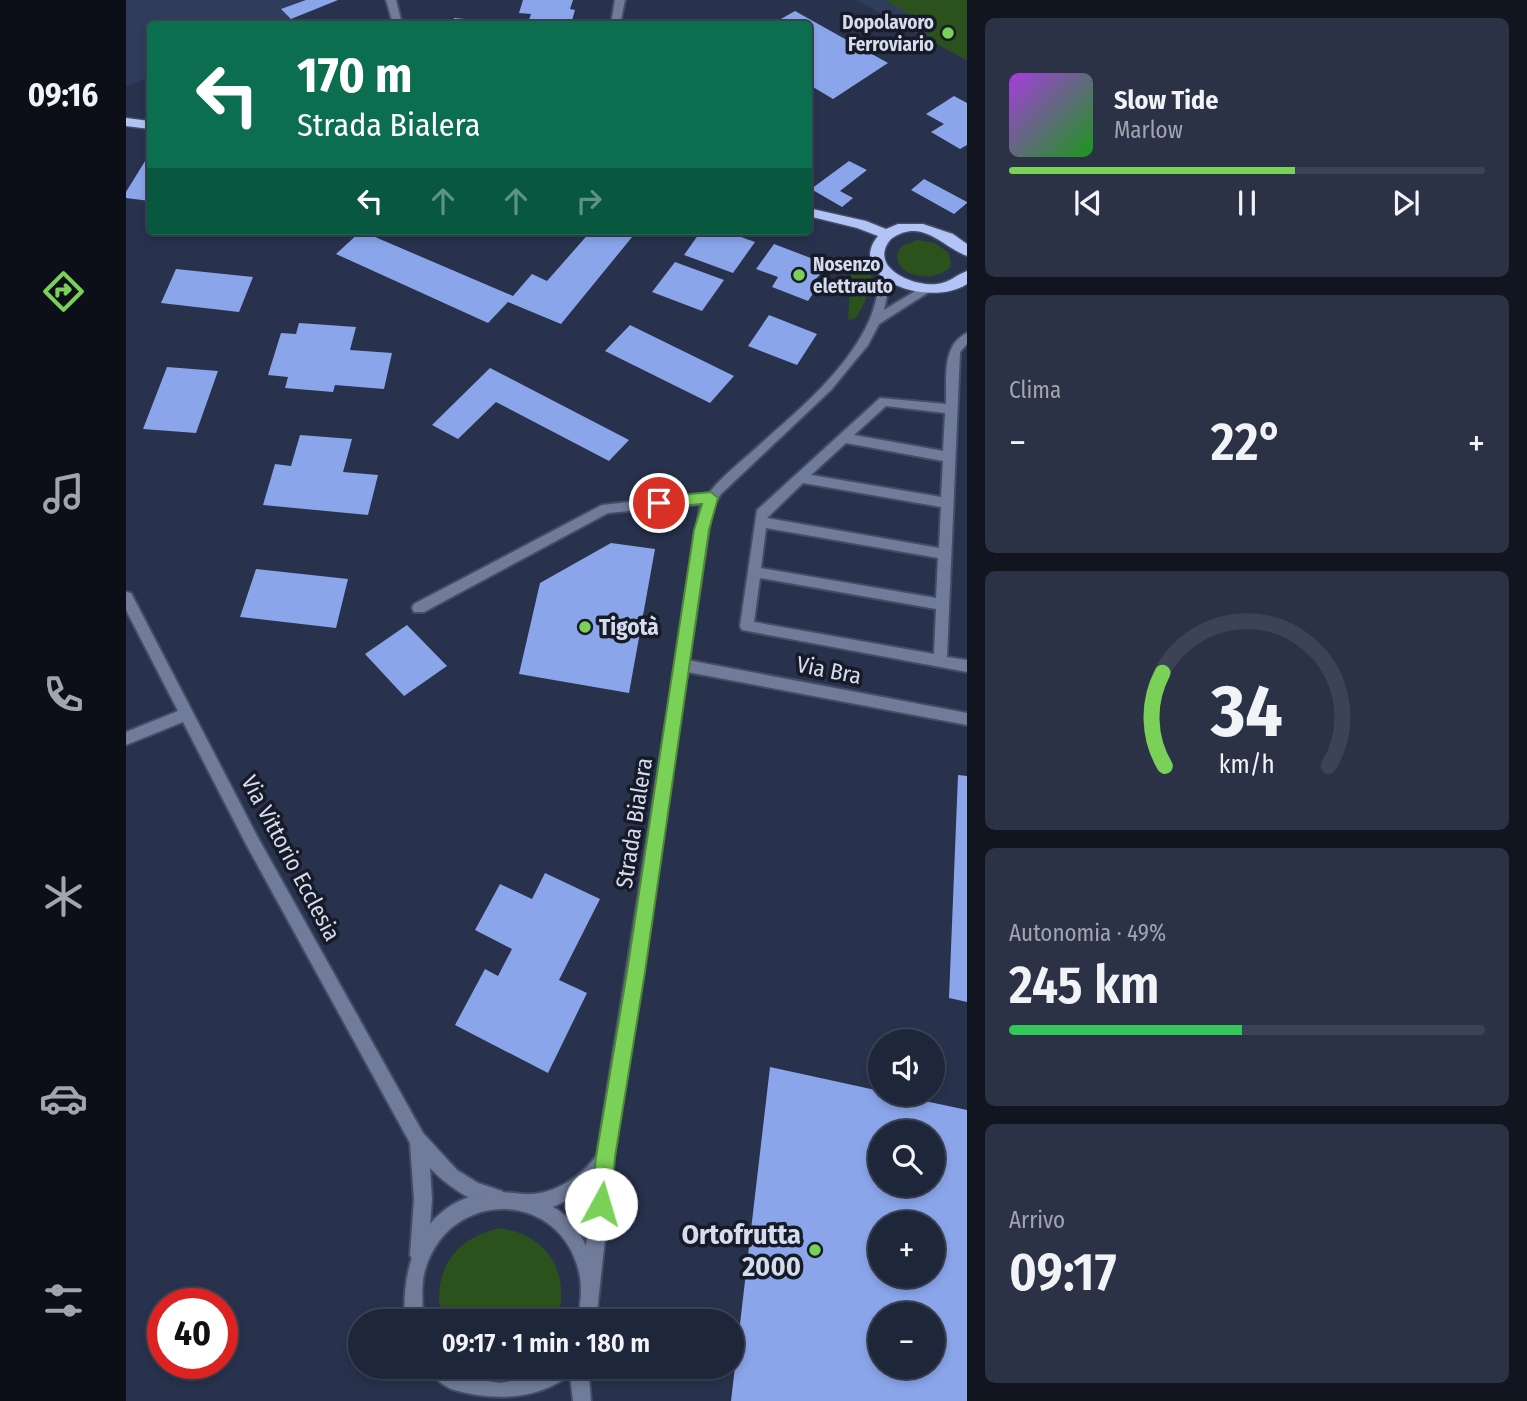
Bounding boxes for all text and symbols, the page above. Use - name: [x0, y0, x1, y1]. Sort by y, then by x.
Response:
- place label: Dopolavoro Ferroviario: [842, 11, 934, 56]
- marker: Dopolavoro Ferroviario: [940, 25, 956, 41]
- text: 170 m: [297, 46, 413, 105]
- icon: left: [182, 49, 273, 140]
- text: 09:16: [28, 76, 98, 114]
- text: Slow Tide: [1114, 85, 1218, 116]
- text: Strada Bialera: [297, 106, 480, 144]
- text: Marlow: [1114, 116, 1183, 144]
- icon: left: [351, 182, 389, 220]
- icon: ahead: [424, 182, 462, 220]
- icon: ahead: [497, 182, 535, 220]
- icon: right: [570, 182, 608, 220]
- icon: previous: [1069, 184, 1107, 222]
- icon: pause: [1228, 184, 1266, 222]
- icon: next: [1387, 184, 1425, 222]
- place label: Nosenzo elettrauto: [813, 253, 893, 298]
- icon: directions: [39, 267, 88, 316]
- marker: Nosenzo elettrauto: [791, 267, 807, 283]
- text: Clima: [1009, 376, 1061, 404]
- text: 22°: [1211, 411, 1283, 474]
- text: −: [1009, 420, 1026, 466]
- text: +: [1468, 420, 1485, 466]
- icon: music: [39, 469, 88, 518]
- pin: [629, 473, 689, 533]
- icon: arrive: [640, 484, 678, 522]
- place label: Tigotà: [599, 613, 659, 641]
- marker: Tigotà: [577, 619, 593, 635]
- street label: Via Bra: [794, 650, 864, 690]
- text: 34: [1210, 669, 1283, 756]
- icon: phone: [39, 670, 88, 719]
- text: km/h: [1219, 750, 1275, 780]
- street label: Strada Bialera: [610, 756, 658, 890]
- street label: Via Vittorio Ecclesia: [236, 770, 346, 946]
- icon: climate: [39, 872, 88, 921]
- text: Autonomia · 49%: [1009, 919, 1166, 947]
- text: 245 km: [1009, 954, 1160, 1017]
- map controls: [868, 1029, 945, 1379]
- button: sound: [868, 1029, 945, 1106]
- icon: car: [39, 1074, 88, 1123]
- button: search: [868, 1120, 945, 1197]
- position arrow: [564, 1167, 638, 1241]
- text: Arrivo: [1009, 1206, 1065, 1234]
- button: +: [868, 1211, 945, 1288]
- place label: Ortofrutta 2000: [681, 1218, 801, 1283]
- text: 09:17: [1009, 1241, 1116, 1304]
- marker: Ortofrutta 2000: [807, 1242, 823, 1258]
- icon: filters: [39, 1276, 88, 1325]
- speed limit sign: 40: [147, 1288, 238, 1379]
- button: −: [868, 1302, 945, 1379]
- text: 09:17 · 1 min · 180 m: [442, 1328, 650, 1359]

